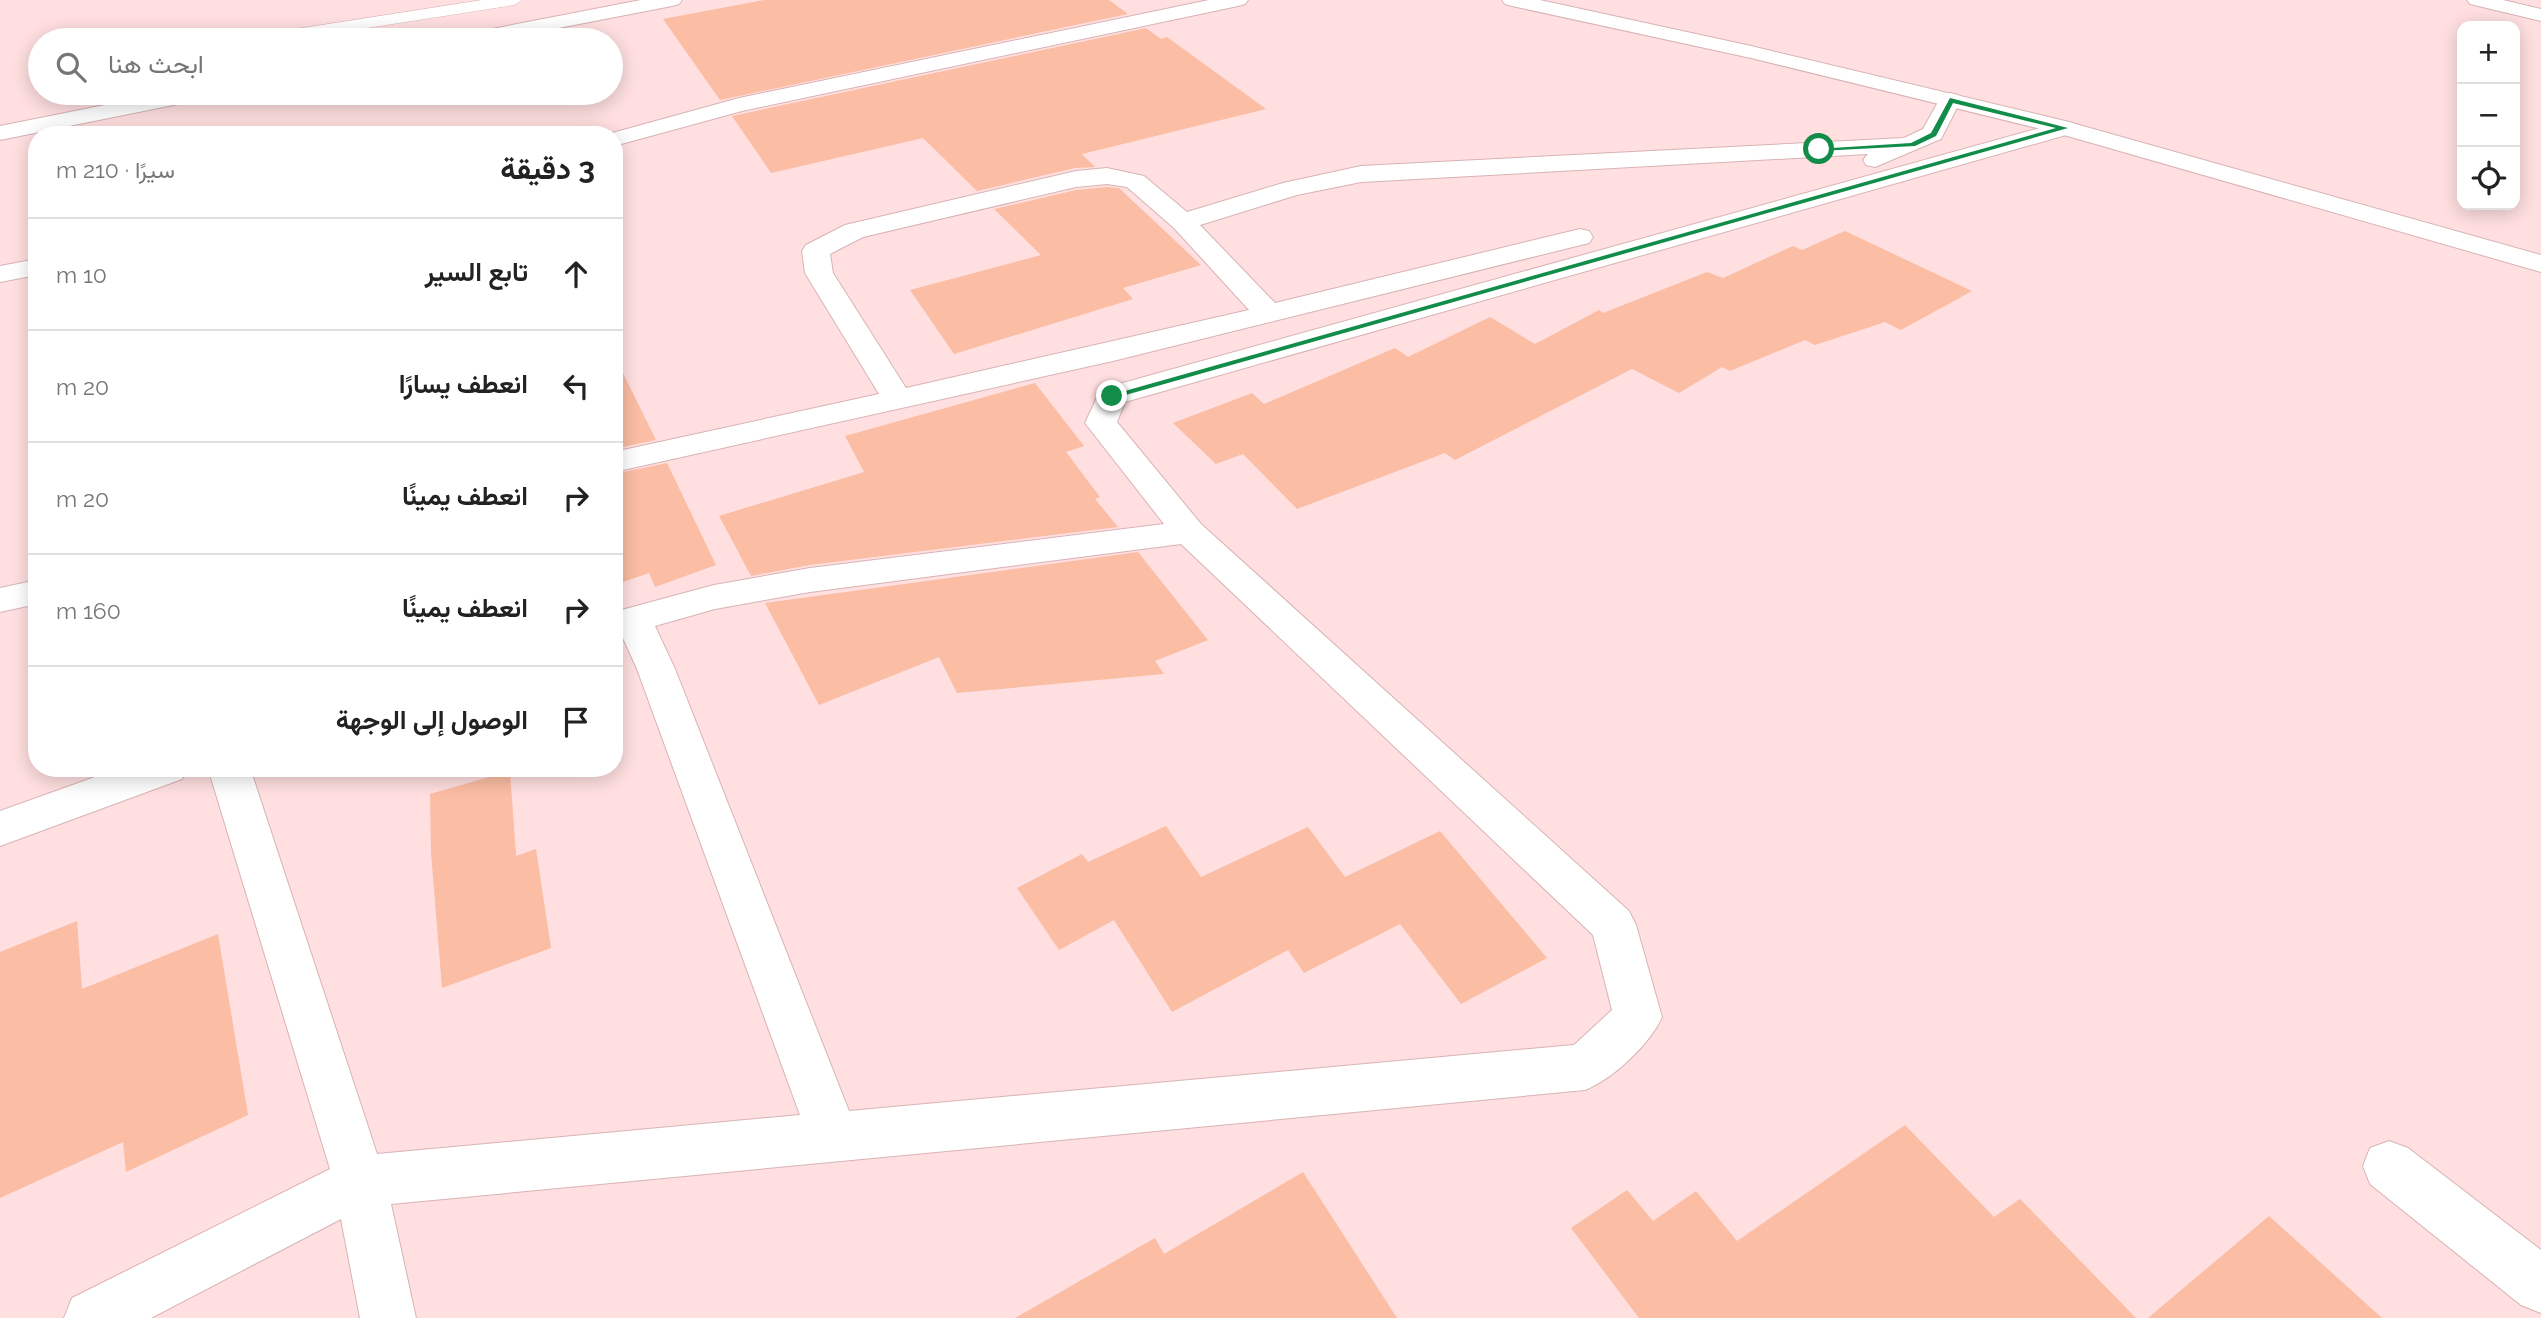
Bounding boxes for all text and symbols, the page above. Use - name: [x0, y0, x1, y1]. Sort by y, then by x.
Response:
- map controls: [2457, 21, 2520, 210]
- button: +: [2457, 21, 2520, 84]
- search box: [28, 28, 623, 105]
- icon: search: [52, 48, 90, 86]
- text: ابحث هنا: [108, 49, 204, 79]
- button: −: [2457, 84, 2520, 147]
- route start: [1803, 133, 1834, 164]
- button: locate: [2457, 147, 2520, 210]
- text: 3 دقيقة: [500, 151, 595, 186]
- text: سيرًا · 210 m: [56, 156, 175, 183]
- icon: ahead: [557, 255, 595, 293]
- text: تابع السير: [425, 257, 528, 287]
- text: 10 m: [56, 261, 107, 288]
- icon: left: [557, 367, 595, 405]
- text: انعطف يسارًا: [399, 369, 528, 399]
- text: 20 m: [56, 373, 109, 400]
- route end: [1096, 380, 1127, 411]
- icon: right: [557, 479, 595, 517]
- text: انعطف يمينًا: [402, 481, 528, 511]
- text: 20 m: [56, 485, 109, 512]
- icon: right: [557, 591, 595, 629]
- text: انعطف يمينًا: [402, 593, 528, 623]
- text: 160 m: [56, 597, 121, 624]
- icon: arrive: [557, 703, 595, 741]
- text: الوصول إلى الوجهة: [336, 705, 528, 735]

